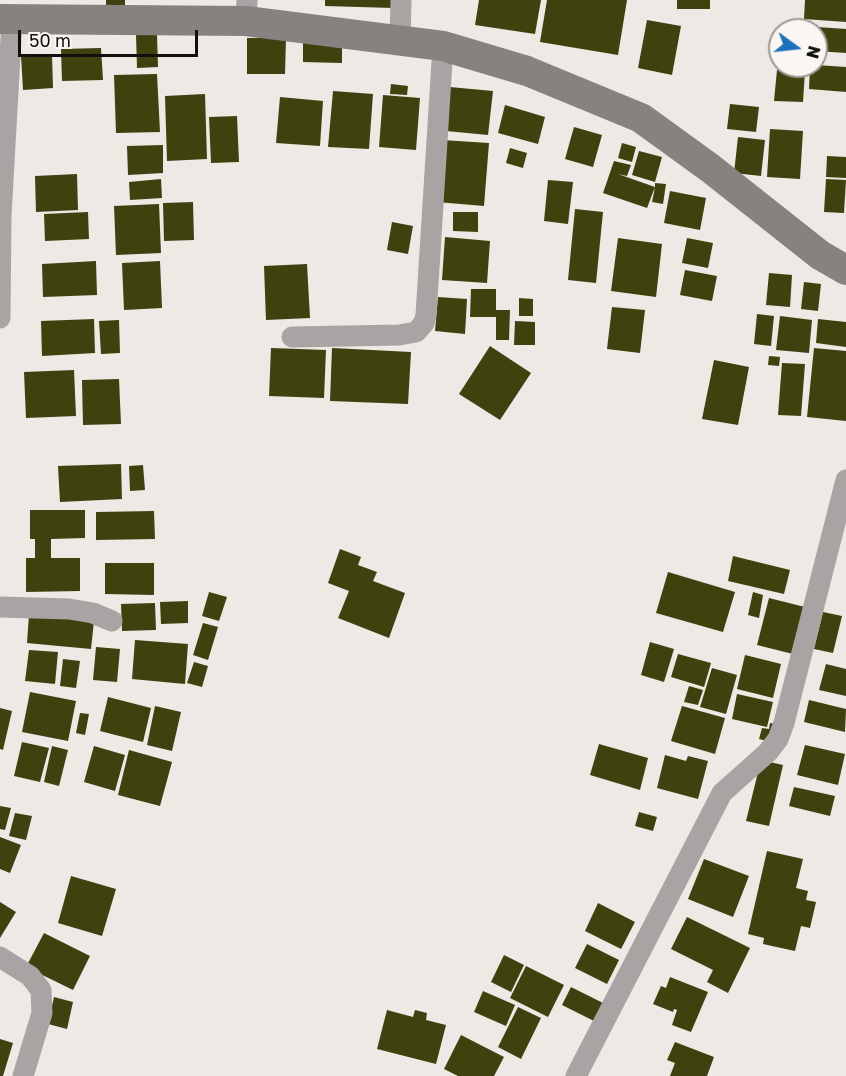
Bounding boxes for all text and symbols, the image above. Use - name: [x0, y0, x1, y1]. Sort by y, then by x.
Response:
- scale bar: [21, 18, 201, 56]
- north arrow: [768, 18, 828, 78]
- text: 50 m: [29, 29, 71, 51]
- text: N: [802, 44, 825, 61]

